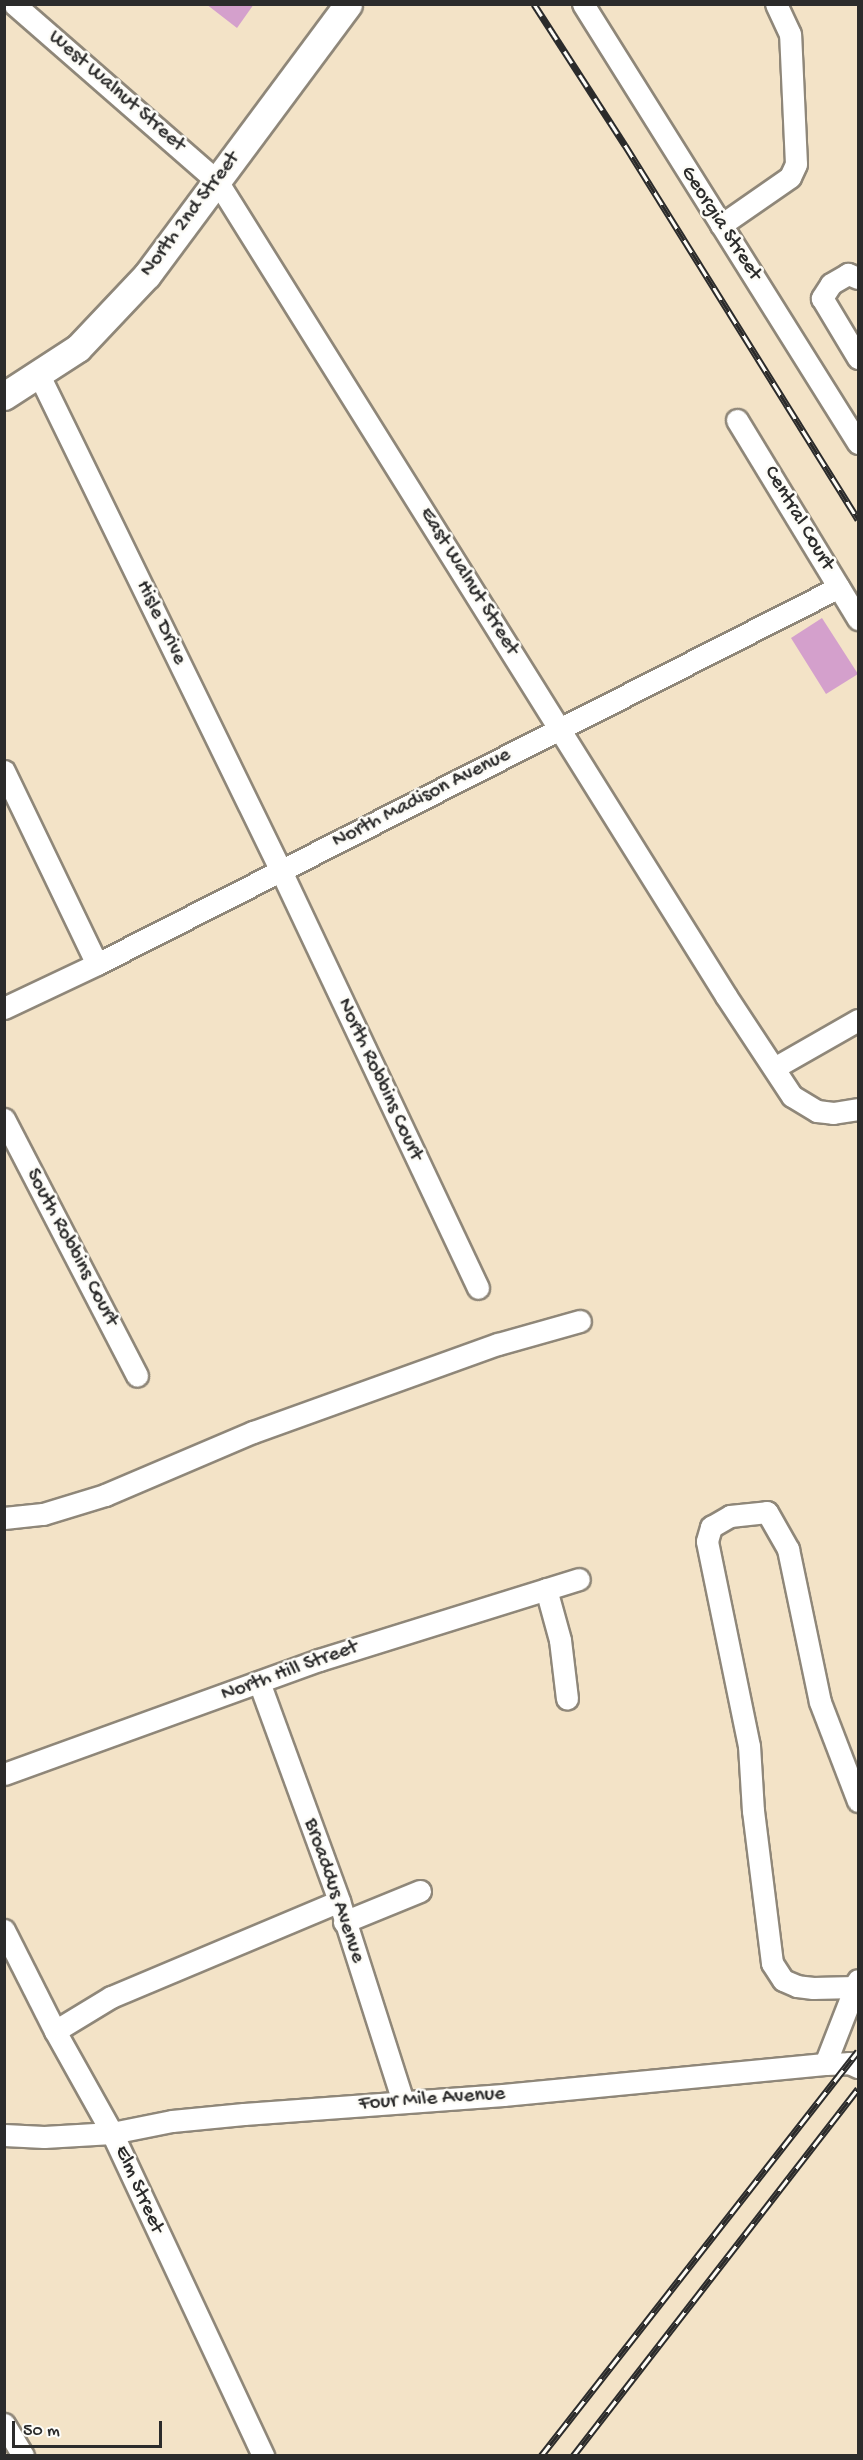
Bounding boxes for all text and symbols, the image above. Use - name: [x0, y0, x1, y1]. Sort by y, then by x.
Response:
- street label: West Walnut Street: [42, 26, 190, 158]
- street label: North 2nd Street: [136, 147, 246, 283]
- street label: Georgia Street: [674, 162, 766, 286]
- street label: Central Court: [757, 462, 839, 576]
- street label: East Walnut Street: [412, 503, 524, 661]
- street label: Hisle Drive: [129, 577, 191, 669]
- street label: North Madison Avenue: [329, 743, 515, 855]
- street label: North Robbins Court: [330, 995, 428, 1165]
- street label: South Robbins Court: [19, 1165, 123, 1331]
- street label: North Hill Street: [218, 1636, 362, 1708]
- street label: Broaddus Avenue: [296, 1815, 370, 1967]
- street label: Four Mile Avenue: [358, 2082, 506, 2118]
- street label: Elm Street: [107, 2142, 169, 2238]
- scale bar: [15, 2409, 165, 2447]
- text: 50 m: [23, 2421, 60, 2442]

